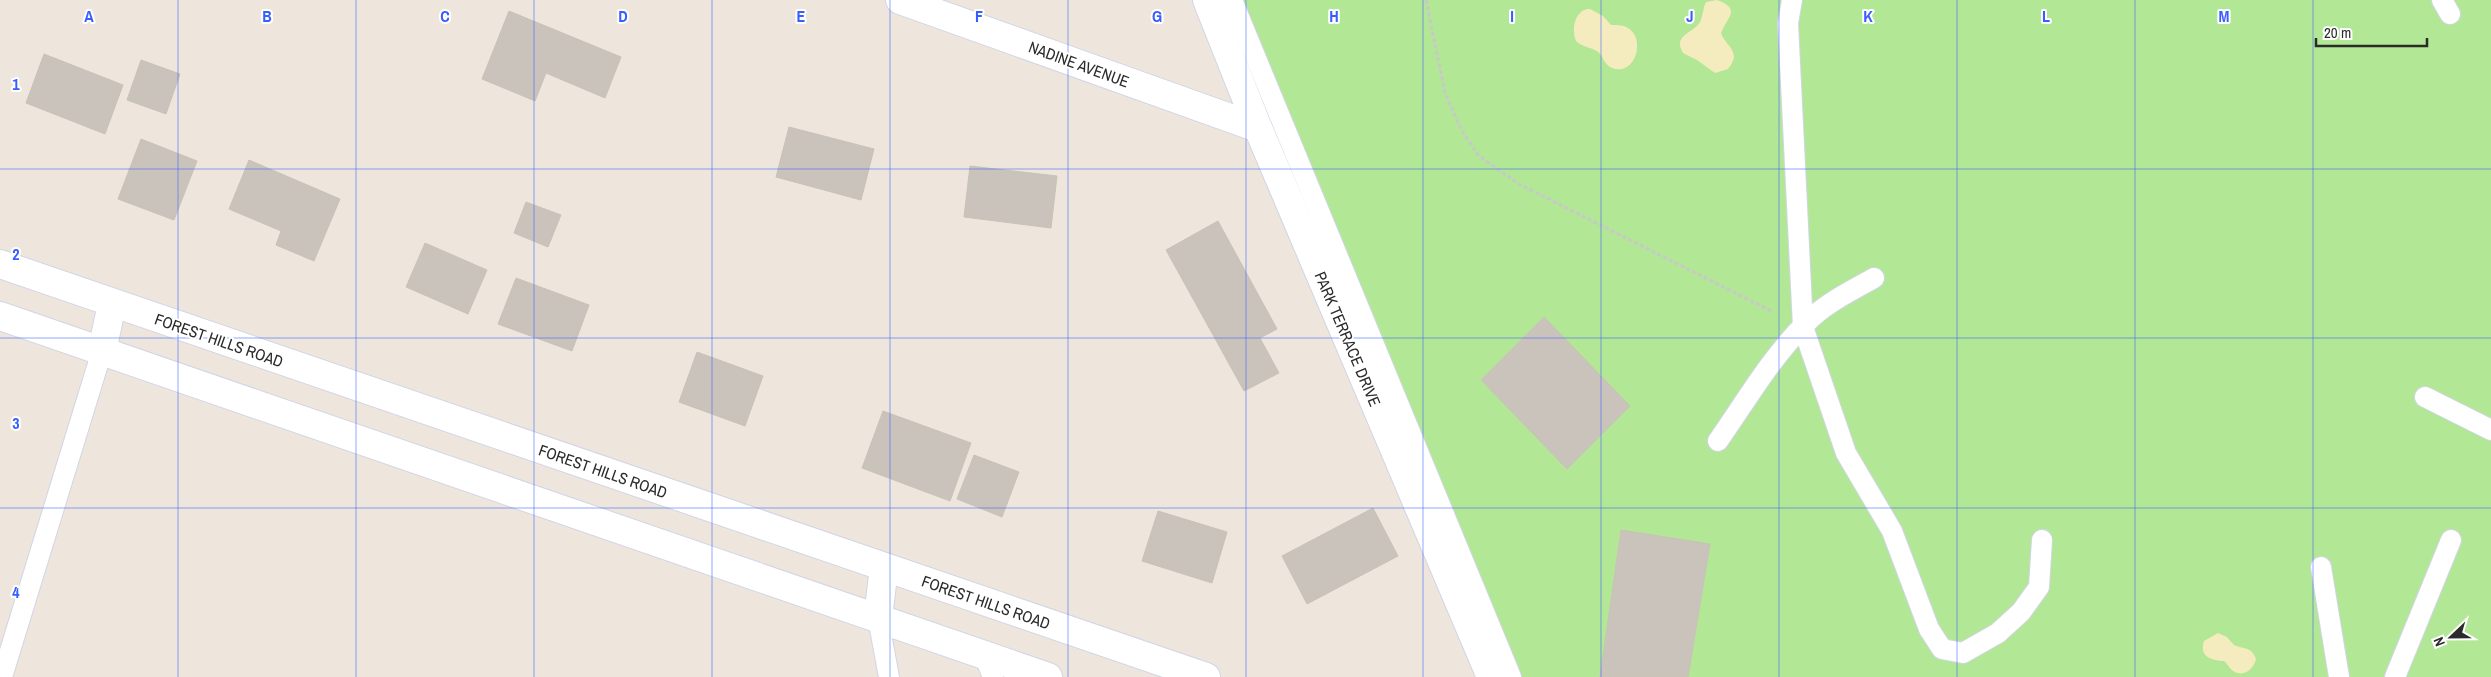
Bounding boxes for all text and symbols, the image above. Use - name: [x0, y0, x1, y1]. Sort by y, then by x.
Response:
- text: A: [84, 5, 94, 27]
- text: B: [262, 5, 272, 27]
- text: C: [440, 5, 450, 27]
- text: D: [618, 5, 628, 27]
- text: E: [797, 5, 806, 27]
- text: F: [975, 5, 983, 27]
- text: G: [1152, 5, 1162, 27]
- text: H: [1329, 5, 1339, 27]
- text: I: [1510, 5, 1514, 27]
- text: J: [1686, 5, 1694, 27]
- text: K: [1863, 5, 1873, 27]
- text: L: [2042, 5, 2050, 27]
- text: M: [2219, 5, 2230, 27]
- scale bar: [2316, 15, 2427, 47]
- text: 20 m: [2324, 22, 2351, 43]
- street label: NADINE AVENUE: [1026, 36, 1132, 92]
- text: 1: [12, 73, 20, 95]
- text: 2: [12, 243, 20, 265]
- street label: PARK TERRACE DRIVE: [1310, 268, 1386, 410]
- street label: FOREST HILLS ROAD: [152, 308, 286, 372]
- text: 3: [12, 412, 20, 434]
- street label: FOREST HILLS ROAD: [536, 439, 670, 503]
- street label: FOREST HILLS ROAD: [919, 570, 1053, 634]
- text: 4: [12, 581, 20, 603]
- north arrow: [2426, 612, 2476, 662]
- text: N: [2429, 635, 2449, 649]

